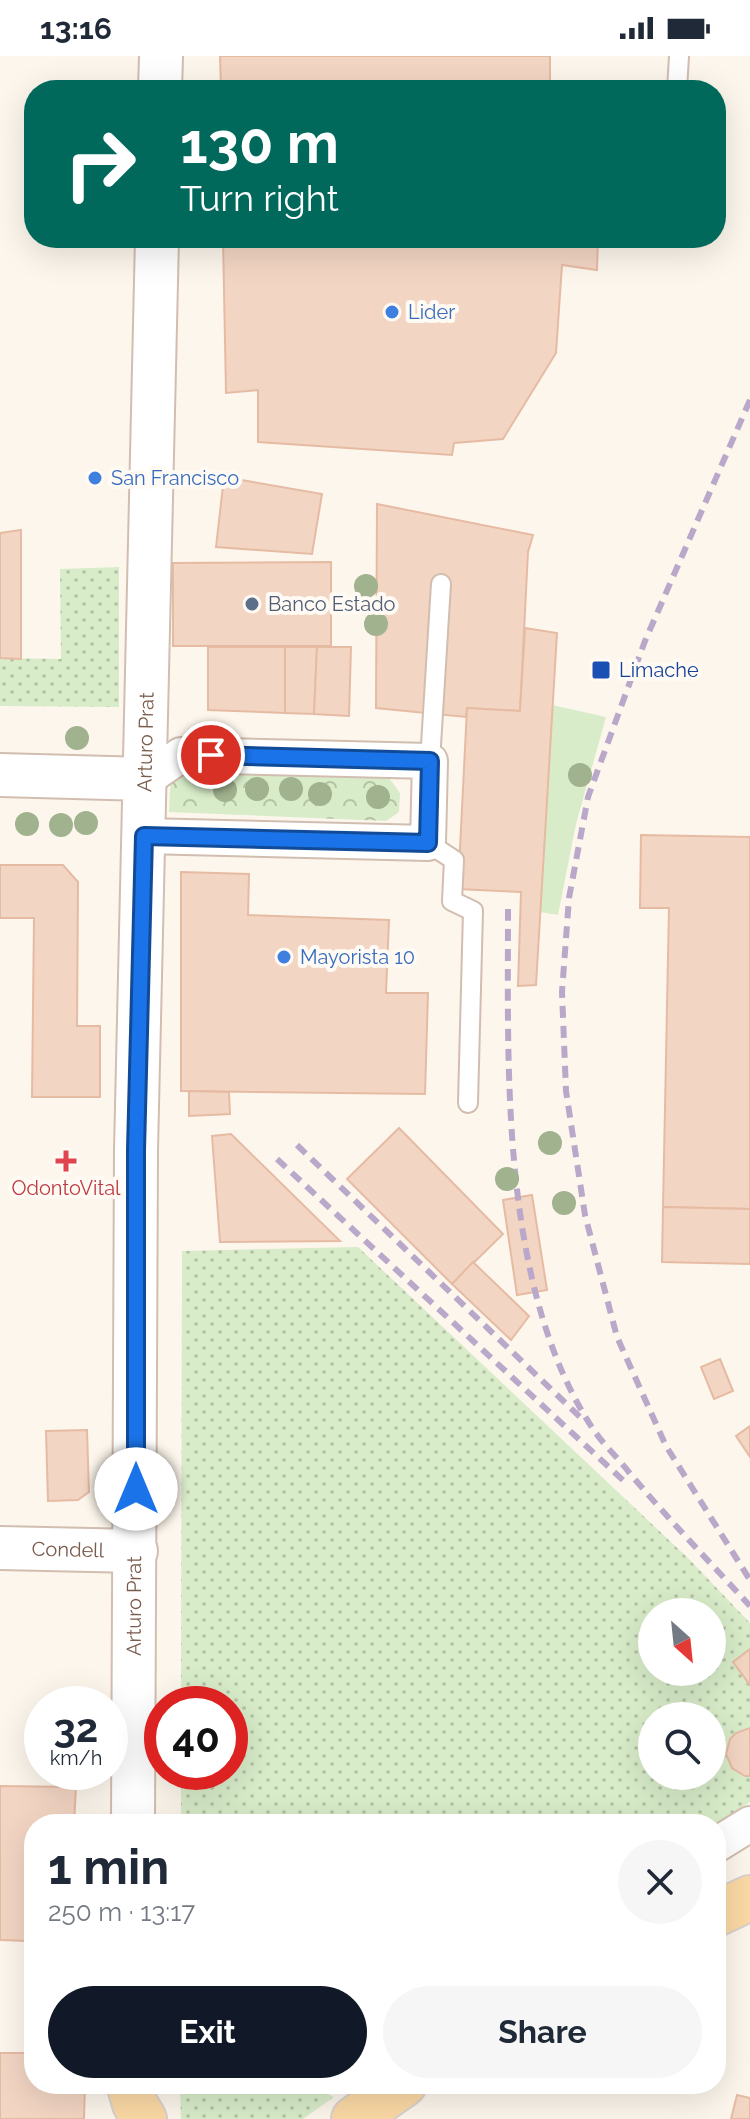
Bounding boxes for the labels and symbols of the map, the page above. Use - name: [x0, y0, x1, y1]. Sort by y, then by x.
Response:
- place label: Lider: [408, 300, 455, 324]
- marker: Lider: [383, 303, 401, 321]
- place label: San Francisco: [111, 466, 239, 490]
- marker: San Francisco: [86, 469, 104, 487]
- place label: Banco Estado: [268, 592, 396, 616]
- marker: Banco Estado: [243, 595, 261, 613]
- place label: Limache: [619, 658, 699, 682]
- marker: Limache: [590, 659, 612, 681]
- street label: Arturo Prat: [132, 692, 159, 792]
- pin: [177, 721, 245, 789]
- place label: Mayorista 10: [300, 945, 415, 969]
- marker: Mayorista 10: [275, 948, 293, 966]
- marker: OdontoVital: [55, 1150, 77, 1172]
- place label: OdontoVital: [12, 1176, 121, 1200]
- position arrow: [94, 1447, 178, 1531]
- street label: Condell: [32, 1537, 105, 1562]
- street label: Arturo Prat: [122, 1556, 146, 1656]
- north arrow: [638, 1598, 726, 1686]
- speed limit sign: 40: [144, 1686, 248, 1790]

